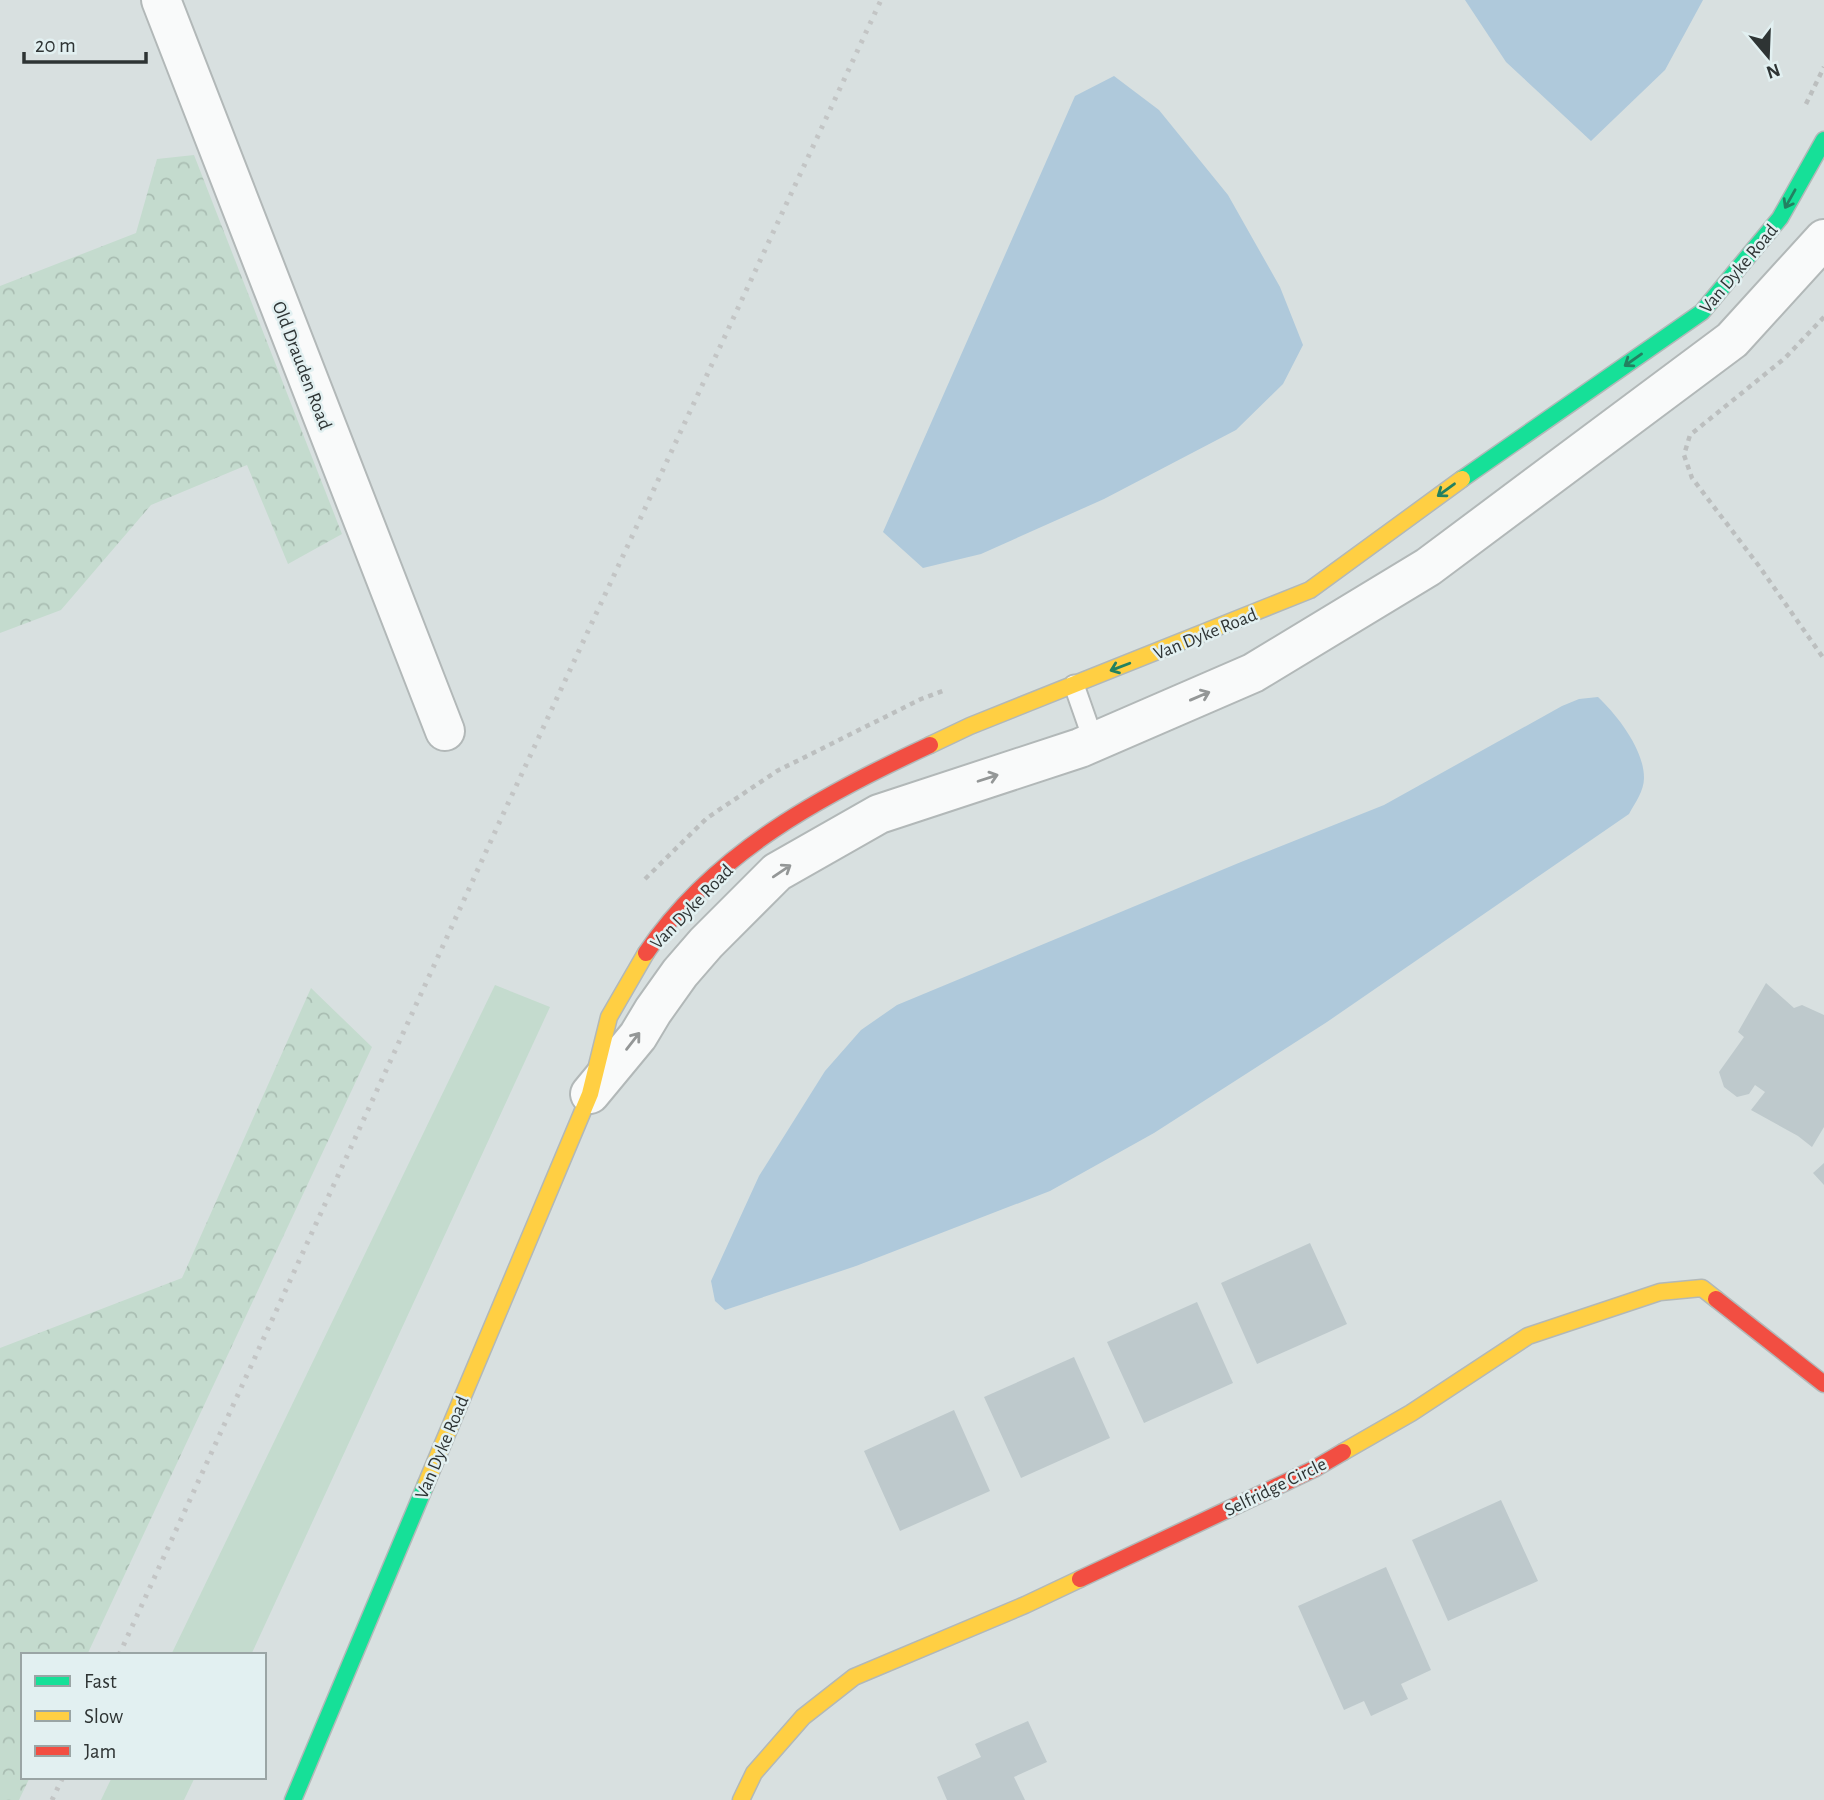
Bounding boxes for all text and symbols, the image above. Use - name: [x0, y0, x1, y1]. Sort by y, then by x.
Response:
- scale bar: [24, 21, 147, 65]
- north arrow: [1733, 21, 1803, 91]
- text: 20 m: [35, 35, 76, 56]
- text: N: [1764, 60, 1782, 82]
- one-way arrow: [1783, 189, 1797, 209]
- street label: Van Dyke Road: [1697, 221, 1782, 317]
- street label: Old Drauden Road: [268, 299, 335, 432]
- one-way arrow: [1624, 353, 1643, 367]
- one-way arrow: [1437, 482, 1456, 497]
- street label: Van Dyke Road: [1151, 605, 1260, 664]
- one-way arrow: [1109, 662, 1131, 674]
- one-way arrow: [1189, 689, 1210, 702]
- one-way arrow: [977, 771, 999, 783]
- street label: Van Dyke Road: [647, 861, 737, 953]
- one-way arrow: [772, 863, 791, 878]
- one-way arrow: [626, 1032, 641, 1051]
- street label: Van Dyke Road: [412, 1393, 473, 1502]
- street label: Selfridge Circle: [1222, 1455, 1330, 1520]
- legend: [21, 1653, 266, 1779]
- text: Fast: [84, 1671, 117, 1692]
- text: Slow: [84, 1706, 123, 1727]
- text: Jam: [84, 1741, 116, 1762]

